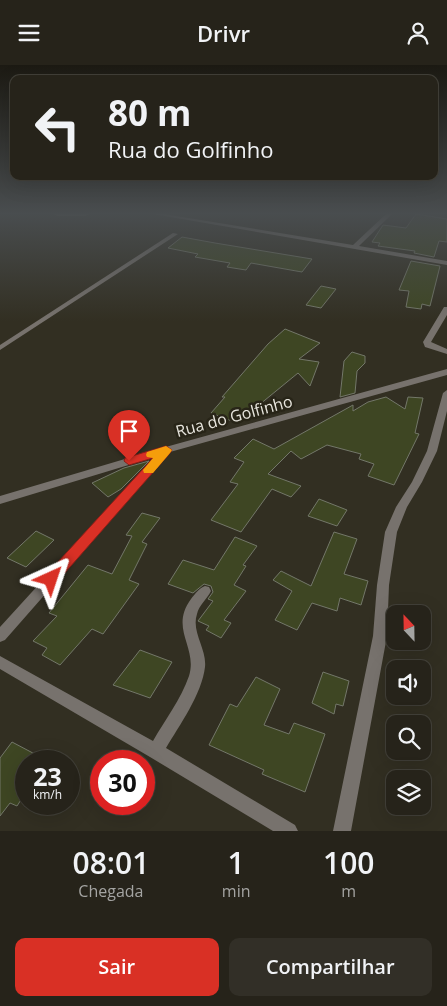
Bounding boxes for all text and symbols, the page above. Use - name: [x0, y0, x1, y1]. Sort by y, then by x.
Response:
- text: Drivr: [197, 18, 250, 48]
- icon: menu: [15, 19, 43, 47]
- icon: person: [404, 19, 432, 47]
- text: 80 m: [108, 89, 191, 136]
- icon: left: [25, 95, 90, 160]
- text: Rua do Golfinho: [108, 134, 273, 164]
- street label: Rua do Golfinho: [173, 390, 295, 442]
- pin: [108, 410, 150, 461]
- icon: arrive: [115, 417, 143, 445]
- position arrow: [24, 552, 76, 604]
- north arrow: [386, 605, 431, 650]
- map controls: [386, 605, 431, 815]
- button: sound: [386, 660, 431, 705]
- button: search: [386, 715, 431, 760]
- speed limit sign: 30: [90, 750, 155, 815]
- text: 23: [33, 759, 62, 793]
- button: layers: [386, 770, 431, 815]
- text: km/h: [33, 786, 62, 803]
- text: 08:01: [73, 842, 149, 883]
- text: 1: [228, 842, 245, 883]
- text: 100: [323, 842, 374, 883]
- text: Chegada: [78, 880, 143, 902]
- text: min: [222, 880, 251, 902]
- text: m: [341, 880, 356, 902]
- button: Sair: [15, 938, 219, 996]
- button: Compartilhar: [229, 938, 432, 996]

